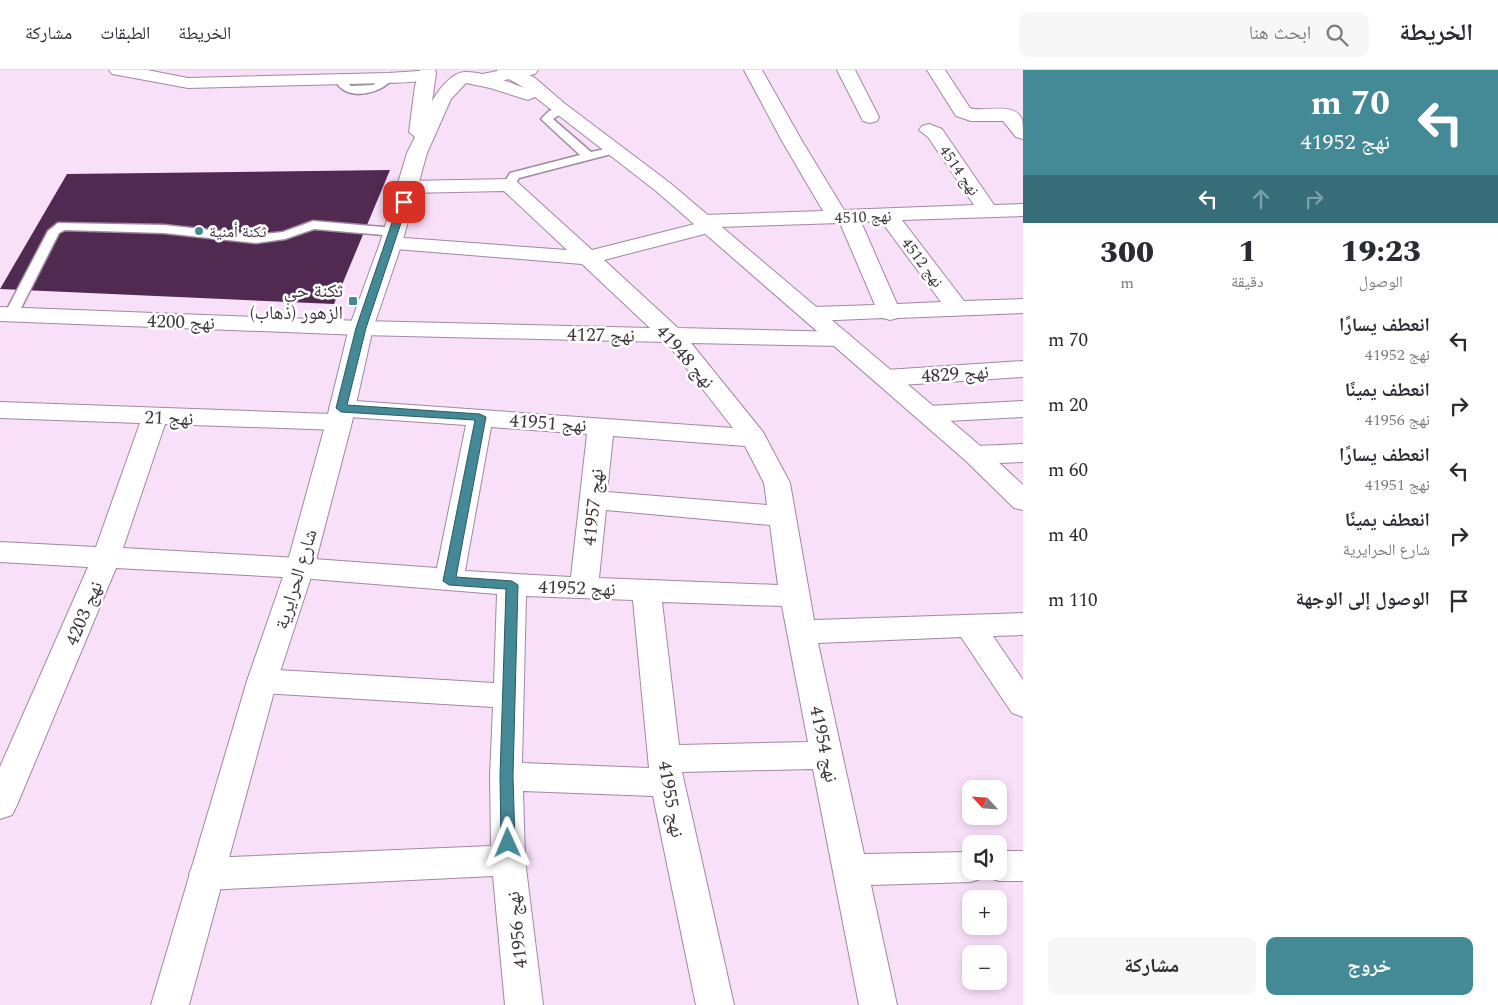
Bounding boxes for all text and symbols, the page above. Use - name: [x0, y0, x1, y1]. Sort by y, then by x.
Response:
- search box: [1019, 12, 1369, 57]
- text: الخريطة: [1399, 15, 1473, 51]
- text: ابحث هنا: [1249, 19, 1311, 48]
- text: مشاركة: [25, 20, 72, 47]
- text: الطبقات: [100, 20, 150, 47]
- text: الخريطة: [178, 20, 231, 47]
- icon: search: [1323, 21, 1351, 49]
- text: 70 m: [1310, 77, 1390, 130]
- icon: left: [1408, 90, 1473, 155]
- text: نهج 41952: [1300, 126, 1390, 159]
- street label: نهج 4514: [933, 140, 985, 201]
- pin: [383, 181, 425, 223]
- icon: left: [1194, 185, 1222, 213]
- icon: ahead: [1247, 185, 1275, 213]
- icon: right: [1300, 185, 1328, 213]
- icon: arrive: [390, 188, 418, 216]
- street label: نهج 4510: [834, 204, 892, 230]
- place label: ثكنة أمنية: [209, 220, 267, 244]
- marker: ثكنة أمنية: [193, 225, 205, 237]
- text: 1: [1238, 229, 1256, 275]
- text: 19:23: [1341, 229, 1421, 275]
- text: 300: [1100, 230, 1154, 276]
- street label: نهج 4512: [895, 233, 949, 293]
- text: دقيقة: [1231, 270, 1264, 294]
- text: الوصول: [1359, 270, 1403, 294]
- text: m: [1120, 271, 1134, 295]
- place label: ثكنة حي الزهور (ذهاب): [250, 277, 343, 328]
- marker: ثكنة حي الزهور (ذهاب): [347, 295, 359, 307]
- street label: نهج 4200: [147, 307, 215, 338]
- text: انعطف يسارًا: [1339, 311, 1430, 340]
- street label: نهج 41948: [649, 318, 721, 396]
- street label: نهج 4127: [567, 320, 635, 351]
- text: 70 m: [1048, 326, 1088, 355]
- icon: left: [1445, 327, 1473, 355]
- text: نهج 41952: [1365, 343, 1430, 367]
- street label: نهج 4829: [920, 358, 990, 391]
- text: انعطف يمينًا: [1345, 376, 1430, 405]
- text: 20 m: [1048, 391, 1088, 420]
- icon: right: [1445, 392, 1473, 420]
- street label: نهج 21: [144, 403, 194, 434]
- street label: نهج 41951: [508, 406, 588, 441]
- text: نهج 41956: [1365, 408, 1430, 432]
- text: انعطف يسارًا: [1339, 441, 1430, 470]
- text: 60 m: [1048, 456, 1088, 485]
- icon: left: [1445, 457, 1473, 485]
- street label: نهج 41957: [575, 467, 612, 547]
- text: نهج 41951: [1365, 473, 1430, 497]
- text: انعطف يمينًا: [1345, 506, 1430, 535]
- text: 40 m: [1048, 521, 1088, 550]
- icon: right: [1445, 522, 1473, 550]
- street label: شارع الحرايرية: [267, 526, 325, 633]
- text: شارع الحرايرية: [1343, 538, 1430, 562]
- street label: نهج 41952: [538, 573, 616, 604]
- street label: نهج 4203: [58, 577, 111, 650]
- text: الوصول إلى الوجهة: [1296, 585, 1430, 614]
- text: 110 m: [1048, 586, 1098, 615]
- icon: arrive: [1445, 587, 1473, 615]
- street label: نهج 41954: [801, 703, 846, 785]
- street label: نهج 41955: [650, 759, 692, 840]
- north arrow: [962, 780, 1008, 825]
- map controls: [962, 780, 1007, 990]
- position arrow: [481, 816, 533, 868]
- button: sound: [962, 835, 1007, 880]
- street label: نهج 41956: [499, 890, 536, 970]
- button: +: [962, 890, 1007, 935]
- button: مشاركة: [1048, 937, 1256, 995]
- button: خروج: [1266, 937, 1473, 995]
- button: −: [962, 945, 1007, 990]

